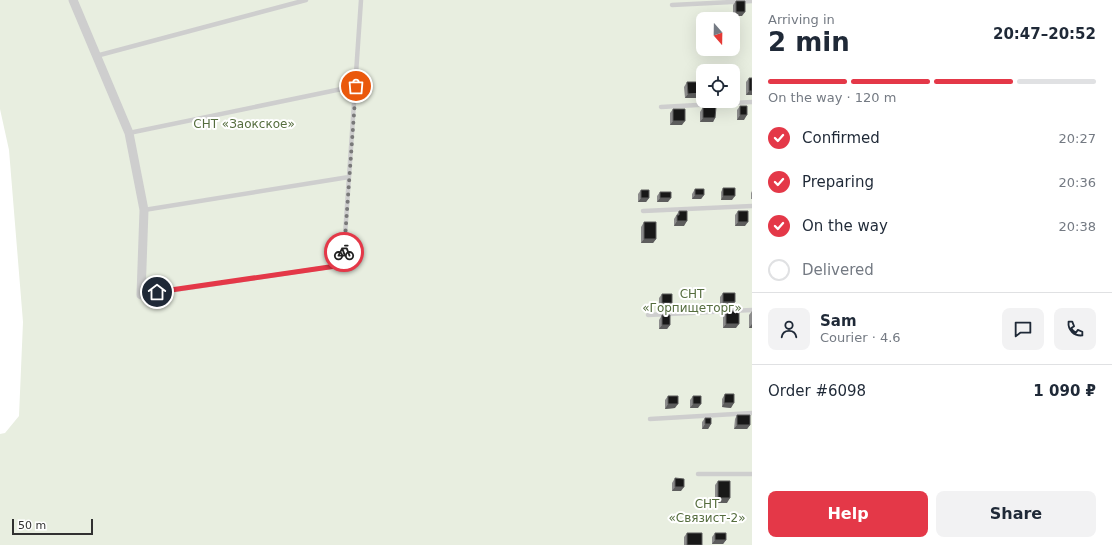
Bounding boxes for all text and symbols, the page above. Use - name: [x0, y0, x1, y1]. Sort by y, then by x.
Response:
- north arrow: [696, 12, 740, 56]
- map controls: [696, 12, 740, 108]
- text: Arriving in: [768, 12, 835, 27]
- text: 20:47–20:52: [993, 25, 1096, 43]
- text: 2 min: [768, 27, 850, 57]
- button: locate: [696, 64, 740, 108]
- pin: [339, 69, 373, 103]
- icon: bag: [345, 75, 367, 97]
- text: On the way · 120 m: [768, 90, 896, 105]
- park label: СНТ «Заокское»: [193, 117, 295, 131]
- icon: check: [768, 127, 790, 149]
- text: Confirmed: [802, 129, 880, 147]
- text: 20:27: [1059, 131, 1096, 146]
- icon: check: [768, 171, 790, 193]
- text: Preparing: [802, 173, 874, 191]
- text: 20:36: [1059, 175, 1096, 190]
- icon: check: [768, 215, 790, 237]
- text: On the way: [802, 217, 888, 235]
- text: 20:38: [1059, 219, 1096, 234]
- courier: [324, 232, 364, 272]
- icon: bike: [333, 241, 355, 263]
- text: Delivered: [802, 261, 874, 279]
- pin: [140, 275, 174, 309]
- icon: home: [146, 281, 168, 303]
- park label: СНТ «Горпищеторг»: [642, 287, 742, 315]
- button: person: [768, 308, 810, 350]
- button: chat: [1002, 308, 1044, 350]
- button: phone: [1054, 308, 1096, 350]
- text: Sam: [820, 312, 857, 330]
- text: Courier · 4.6: [820, 330, 901, 345]
- text: Order #6098: [768, 382, 866, 400]
- text: 1 090 ₽: [1033, 382, 1096, 400]
- button: Help: [768, 491, 928, 537]
- button: Share: [936, 491, 1096, 537]
- park label: СНТ «Связист-2»: [668, 497, 746, 525]
- scale bar: [12, 517, 93, 536]
- text: 50 m: [18, 519, 46, 532]

